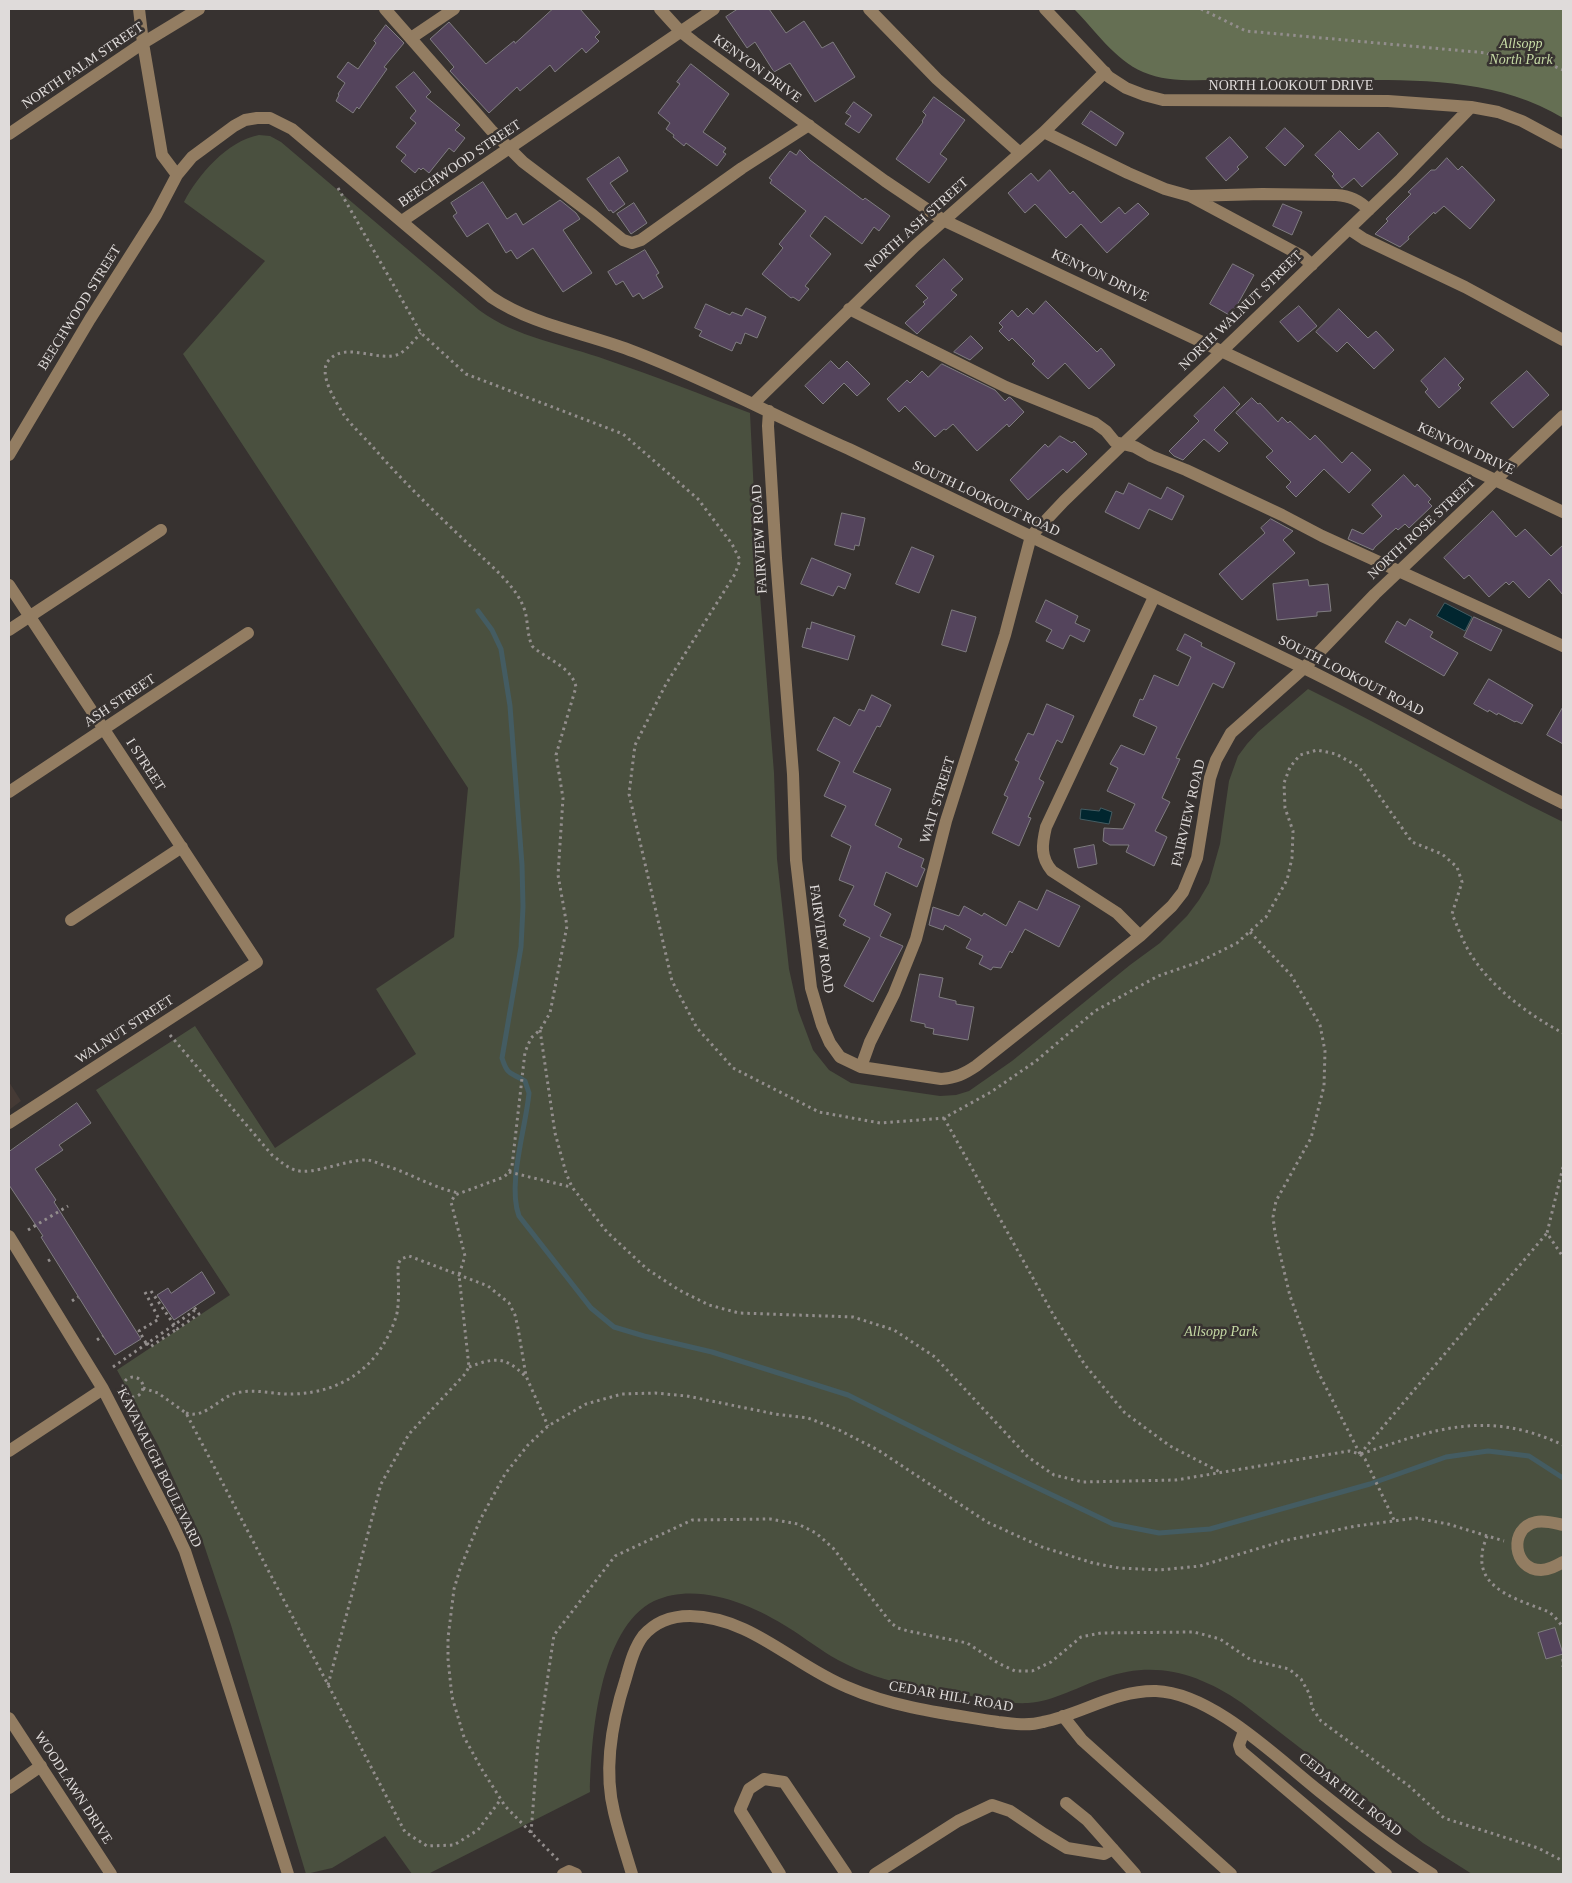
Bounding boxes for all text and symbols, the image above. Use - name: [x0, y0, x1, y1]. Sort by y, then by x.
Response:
- street label: NORTH PALM STREET: [19, 19, 147, 113]
- street label: KENYON DRIVE: [709, 31, 805, 107]
- park label: Allsopp North Park: [1489, 36, 1553, 68]
- street label: NORTH LOOKOUT DRIVE: [1209, 78, 1373, 94]
- street label: BEECHWOOD STREET: [396, 117, 524, 211]
- street label: NORTH ASH STREET: [862, 174, 972, 276]
- street label: BEECHWOOD STREET: [35, 242, 125, 374]
- street label: KENYON DRIVE: [1049, 246, 1151, 306]
- street label: NORTH WALNUT STREET: [1176, 248, 1306, 374]
- street label: KENYON DRIVE: [1415, 419, 1517, 479]
- street label: SOUTH LOOKOUT ROAD: [909, 457, 1063, 541]
- street label: NORTH ROSE STREET: [1365, 475, 1479, 583]
- street label: FAIRVIEW ROAD: [749, 484, 771, 594]
- street label: SOUTH LOOKOUT ROAD: [1275, 632, 1427, 720]
- street label: ASH STREET: [81, 671, 159, 731]
- street label: I STREET: [122, 735, 168, 795]
- street label: WAIT STREET: [917, 755, 959, 845]
- street label: FAIRVIEW ROAD: [1169, 758, 1209, 868]
- street label: FAIRVIEW ROAD: [805, 884, 837, 994]
- street label: WALNUT STREET: [73, 992, 177, 1068]
- park label: Allsopp Park: [1184, 1324, 1258, 1340]
- street label: KAVANAUGH BOULEVARD: [113, 1385, 205, 1551]
- street label: CEDAR HILL ROAD: [888, 1678, 1014, 1716]
- street label: WOODLAWN DRIVE: [30, 1729, 116, 1847]
- street label: CEDAR HILL ROAD: [1295, 1750, 1405, 1840]

